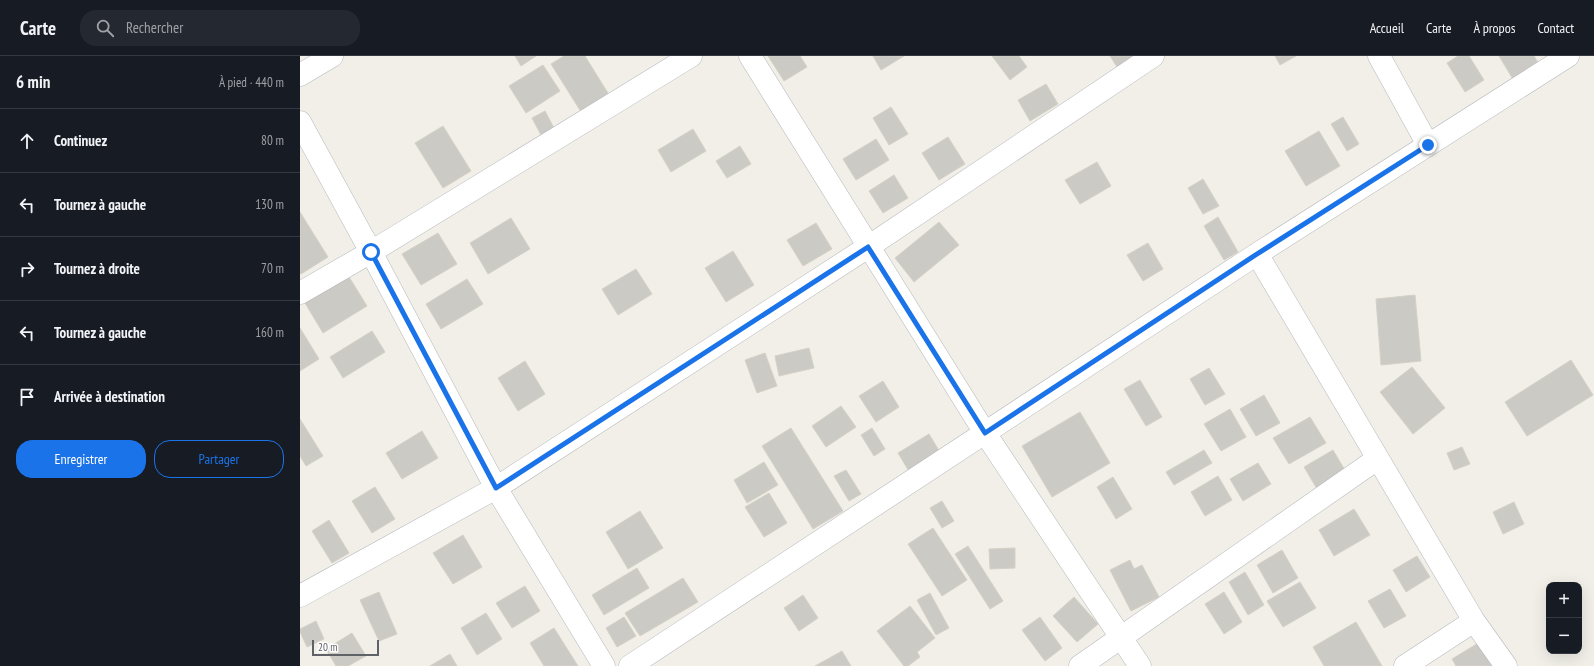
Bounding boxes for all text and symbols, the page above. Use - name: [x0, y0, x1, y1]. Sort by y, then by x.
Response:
- search box: [80, 10, 360, 46]
- text: Carte: [20, 16, 56, 40]
- icon: search: [94, 17, 116, 39]
- text: Rechercher: [126, 18, 183, 37]
- text: Accueil: [1370, 19, 1404, 37]
- text: Carte: [1426, 19, 1452, 37]
- text: À propos: [1474, 19, 1516, 37]
- text: Contact: [1538, 19, 1574, 37]
- text: 6 min: [16, 71, 50, 93]
- text: À pied · 440 m: [219, 74, 284, 91]
- icon: ahead: [16, 130, 38, 152]
- text: Continuez: [54, 131, 107, 150]
- text: 80 m: [261, 132, 284, 149]
- route end: [1419, 136, 1437, 154]
- icon: left: [16, 194, 38, 216]
- text: Tournez à gauche: [54, 195, 146, 214]
- text: 130 m: [255, 196, 284, 213]
- route start: [362, 243, 380, 261]
- icon: right: [16, 258, 38, 280]
- text: Tournez à droite: [54, 259, 140, 278]
- text: 70 m: [261, 260, 284, 277]
- icon: left: [16, 322, 38, 344]
- text: Tournez à gauche: [54, 323, 146, 342]
- text: 160 m: [255, 324, 284, 341]
- icon: arrive: [16, 386, 38, 408]
- text: Arrivée à destination: [54, 387, 165, 406]
- button: Enregistrer: [16, 440, 146, 478]
- button: Partager: [154, 440, 284, 478]
- map controls: [1546, 582, 1582, 654]
- button: +: [1546, 582, 1582, 618]
- button: −: [1546, 618, 1582, 654]
- scale bar: [312, 638, 379, 657]
- text: 20 m: [318, 640, 337, 654]

